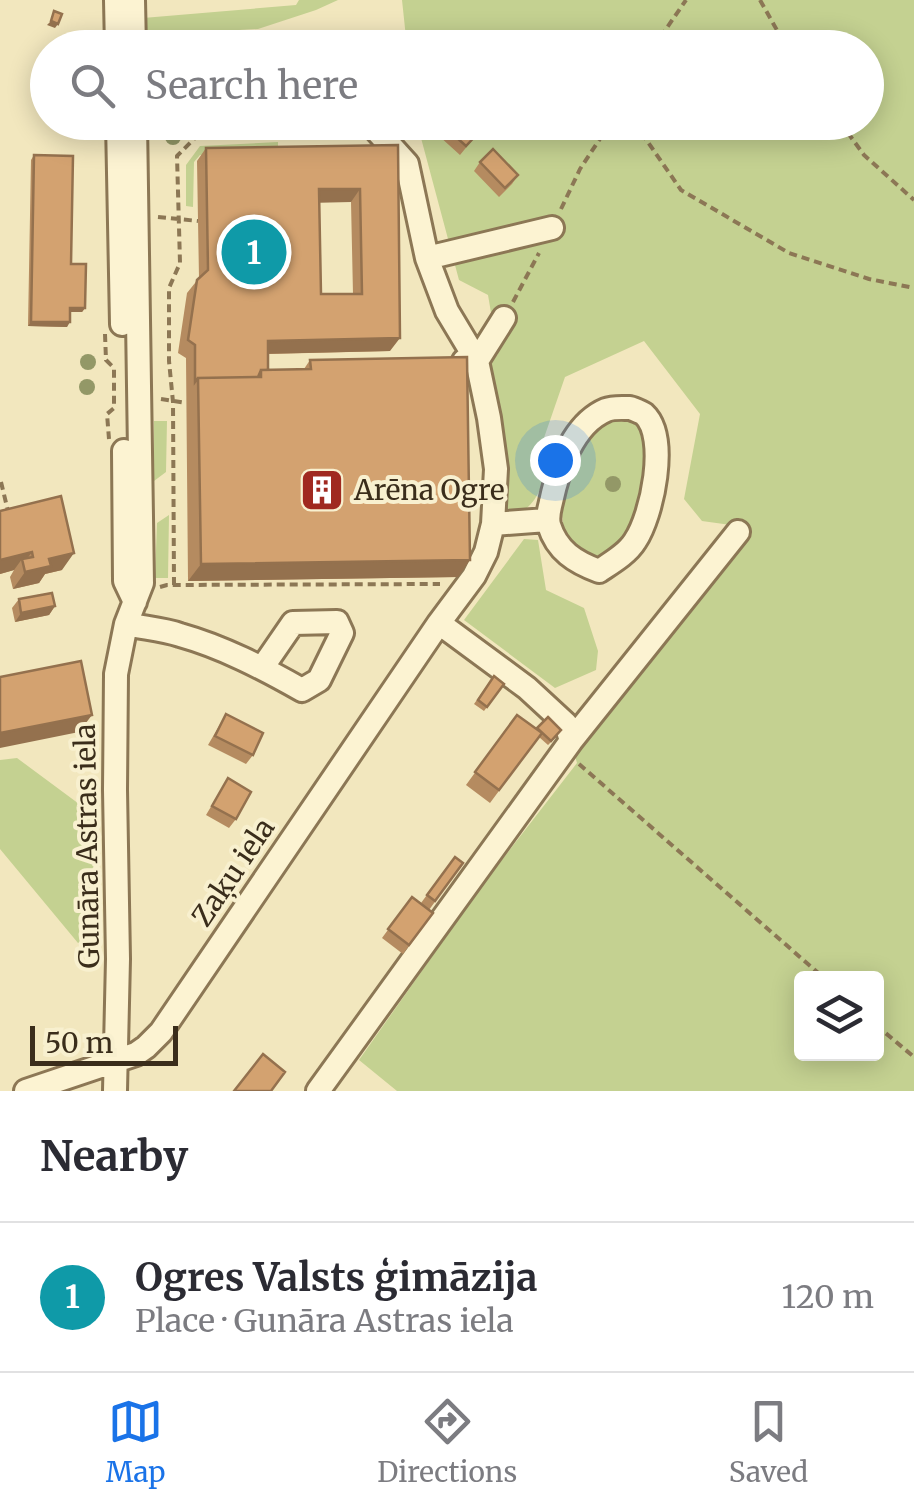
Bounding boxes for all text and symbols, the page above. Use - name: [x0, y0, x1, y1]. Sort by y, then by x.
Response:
- search box: [30, 30, 884, 140]
- icon: search: [65, 58, 120, 113]
- text: Search here: [145, 62, 358, 109]
- pin: 1: [222, 214, 286, 290]
- your location: [530, 435, 581, 486]
- building icon: Arēna Ogre: [299, 467, 345, 513]
- place label: Arēna Ogre: [353, 472, 505, 508]
- street label: Gunāra Astras iela: [67, 723, 107, 969]
- street label: Zaķu iela: [184, 811, 282, 933]
- map controls: [794, 971, 884, 1061]
- button: layers: [794, 971, 884, 1061]
- scale bar: [30, 1021, 178, 1066]
- text: 50 m: [45, 1025, 113, 1061]
- text: Nearby: [40, 1130, 188, 1182]
- text: Ogres Valsts ģimāzija: [135, 1254, 537, 1301]
- text: 1: [65, 1277, 80, 1317]
- text: 120 m: [782, 1277, 874, 1317]
- text: Place · Gunāra Astras iela: [135, 1301, 514, 1341]
- tab: Map: [106, 1394, 166, 1490]
- tab: Directions: [377, 1394, 517, 1490]
- tab: Saved: [729, 1394, 808, 1490]

